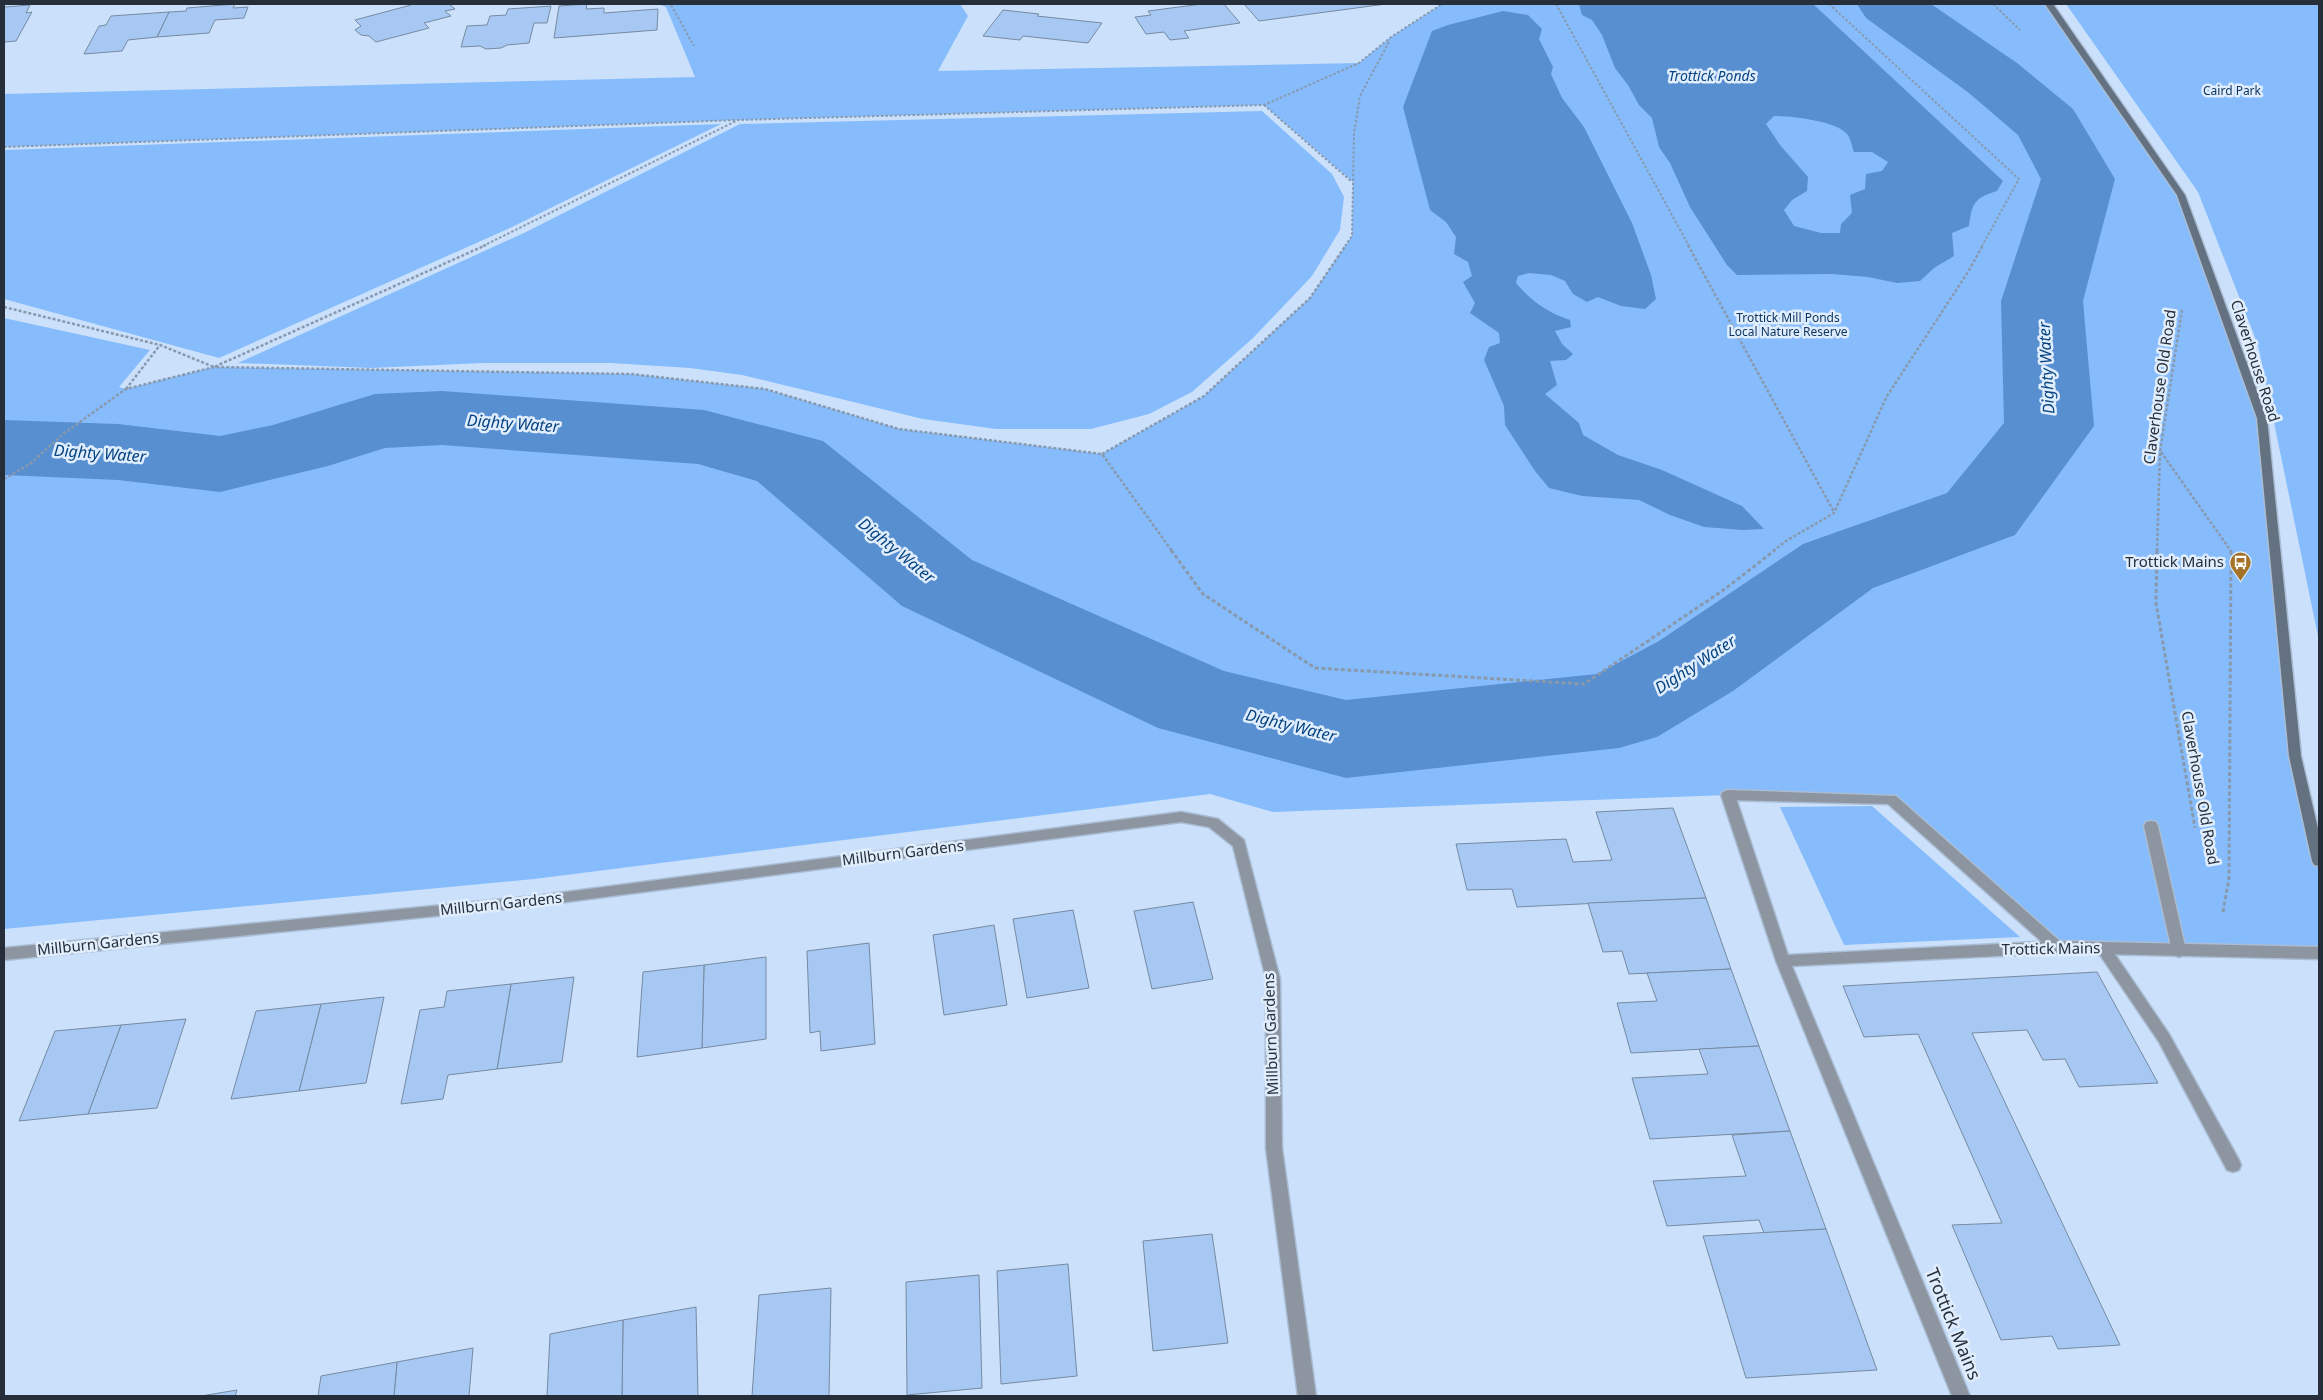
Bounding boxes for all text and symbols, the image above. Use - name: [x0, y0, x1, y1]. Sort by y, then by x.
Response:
- water label: Trottick Ponds: [1668, 66, 1756, 85]
- park label: Caird Park: [2203, 82, 2262, 99]
- street label: Claverhouse Road: [2227, 297, 2285, 424]
- street label: Claverhouse Old Road: [2138, 308, 2180, 465]
- park label: Trottick Mill Ponds Local Nature Reserve: [1728, 309, 1848, 340]
- water label: Dighty Water: [2033, 321, 2059, 415]
- water label: Dighty Water: [466, 409, 560, 437]
- water label: Dighty Water: [53, 439, 147, 467]
- water label: Dighty Water: [854, 512, 940, 588]
- bus stop icon: Trottick Mains: [2228, 550, 2252, 581]
- place label: Trottick Mains: [2125, 551, 2224, 571]
- water label: Dighty Water: [1650, 629, 1740, 698]
- water label: Dighty Water: [1244, 703, 1339, 747]
- street label: Claverhouse Old Road: [2178, 709, 2224, 866]
- street label: Millburn Gardens: [841, 835, 965, 869]
- street label: Millburn Gardens: [439, 887, 563, 919]
- street label: Millburn Gardens: [36, 927, 160, 959]
- street label: Trottick Mains: [2001, 937, 2101, 959]
- street label: Millburn Gardens: [1258, 972, 1282, 1096]
- street label: Trottick Mains: [1921, 1264, 1987, 1383]

